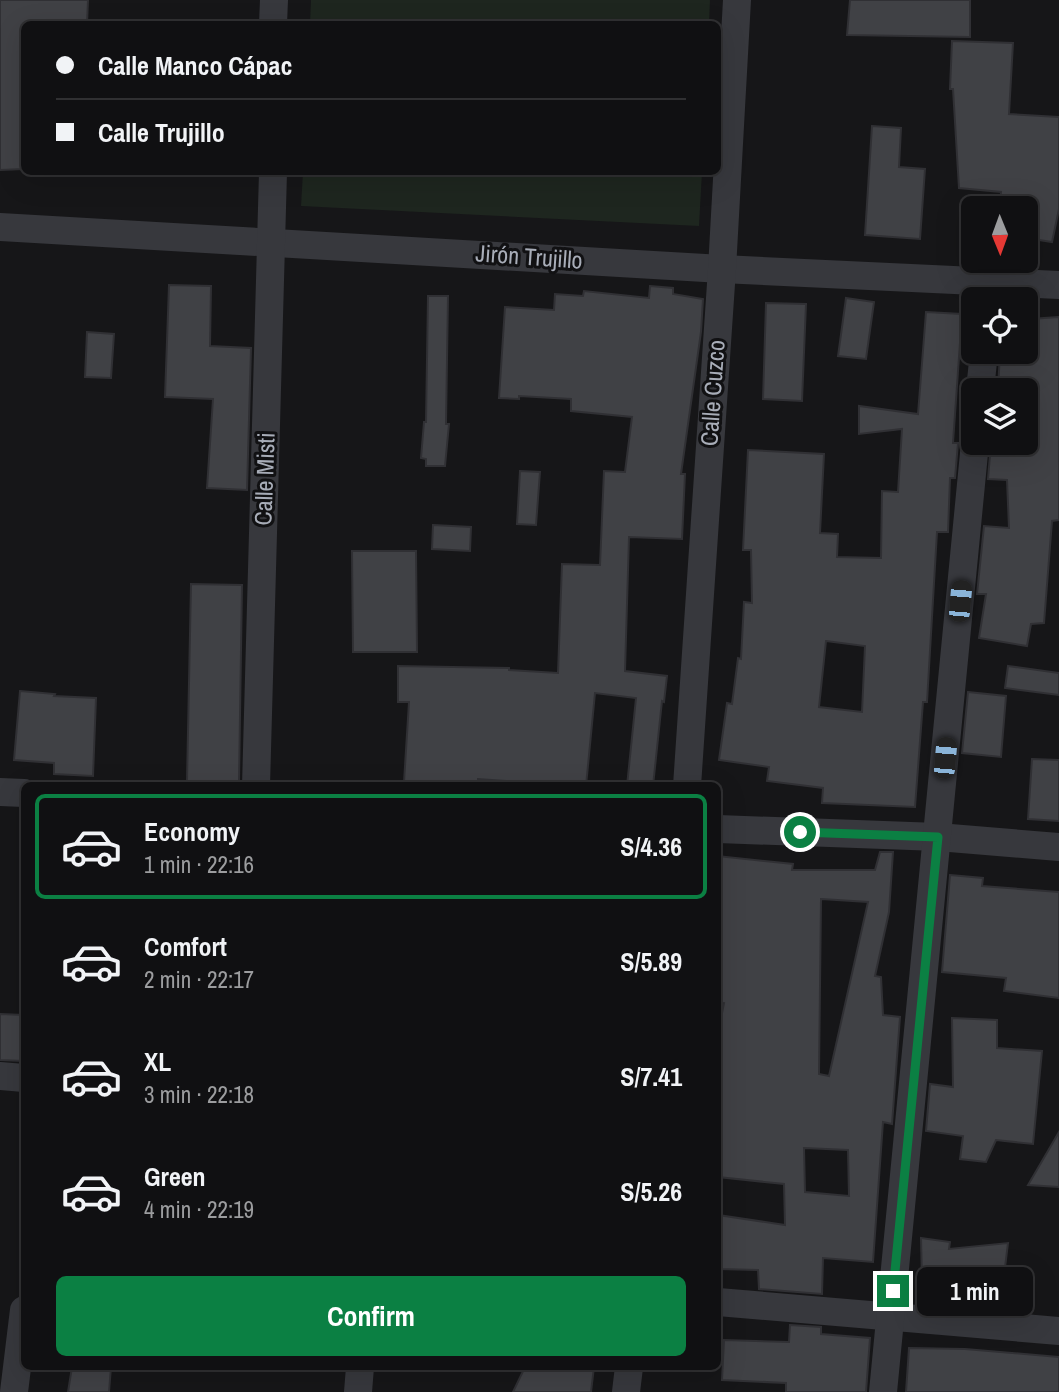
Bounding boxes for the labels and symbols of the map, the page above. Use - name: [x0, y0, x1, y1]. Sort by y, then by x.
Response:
- north arrow: [961, 196, 1038, 273]
- street label: Jirón Trujillo: [474, 236, 584, 276]
- street label: Calle Cuzco: [692, 339, 732, 447]
- street label: Calle Misti: [246, 432, 282, 526]
- car: [948, 579, 973, 623]
- car: [933, 736, 958, 780]
- route start: [784, 816, 816, 848]
- callout: 1 min: [917, 1266, 1033, 1316]
- route end: [877, 1275, 909, 1307]

